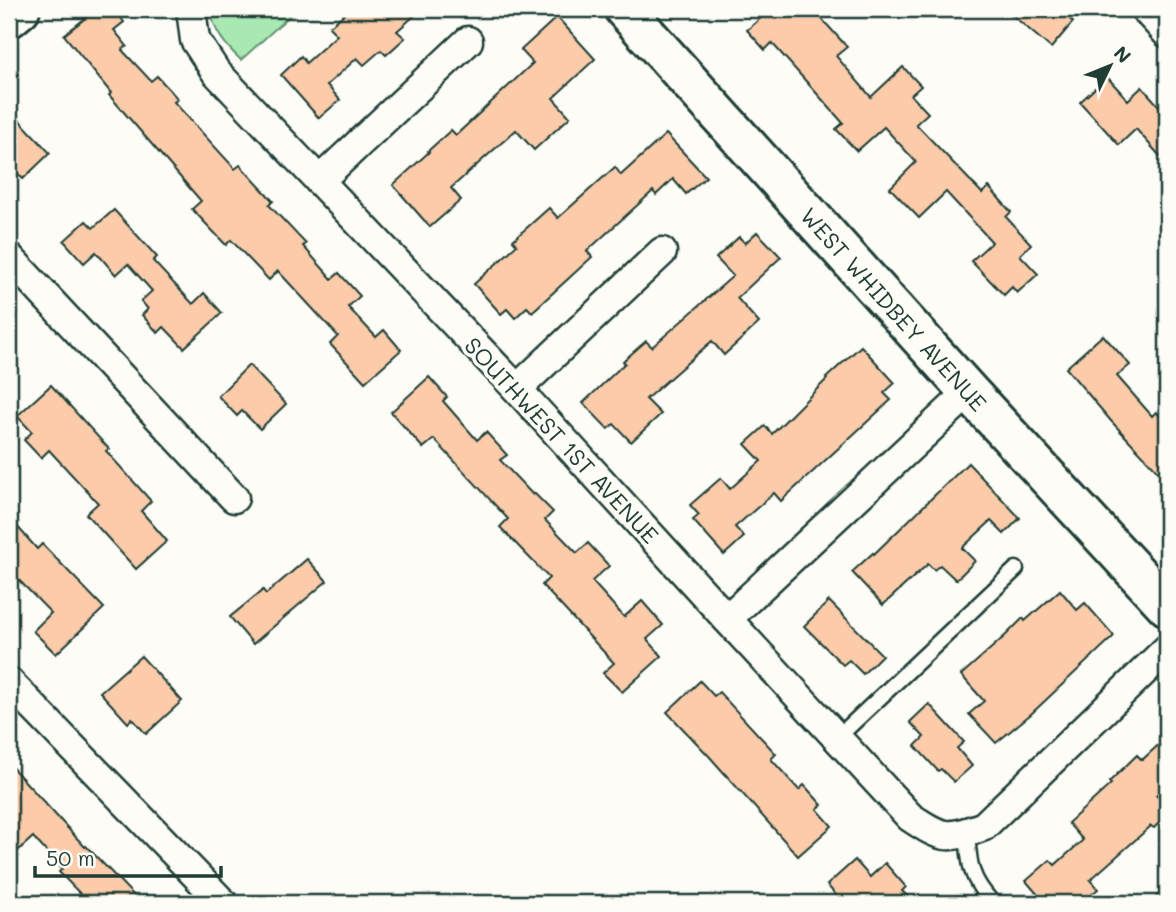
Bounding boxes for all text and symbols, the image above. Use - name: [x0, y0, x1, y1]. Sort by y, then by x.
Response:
- north arrow: [1074, 32, 1144, 102]
- text: N: [1109, 40, 1137, 68]
- street label: WEST WHIDBEY AVENUE: [794, 201, 994, 417]
- street label: SOUTHWEST 1ST AVENUE: [458, 330, 666, 550]
- scale bar: [35, 835, 220, 879]
- text: 50 m: [46, 844, 95, 871]

